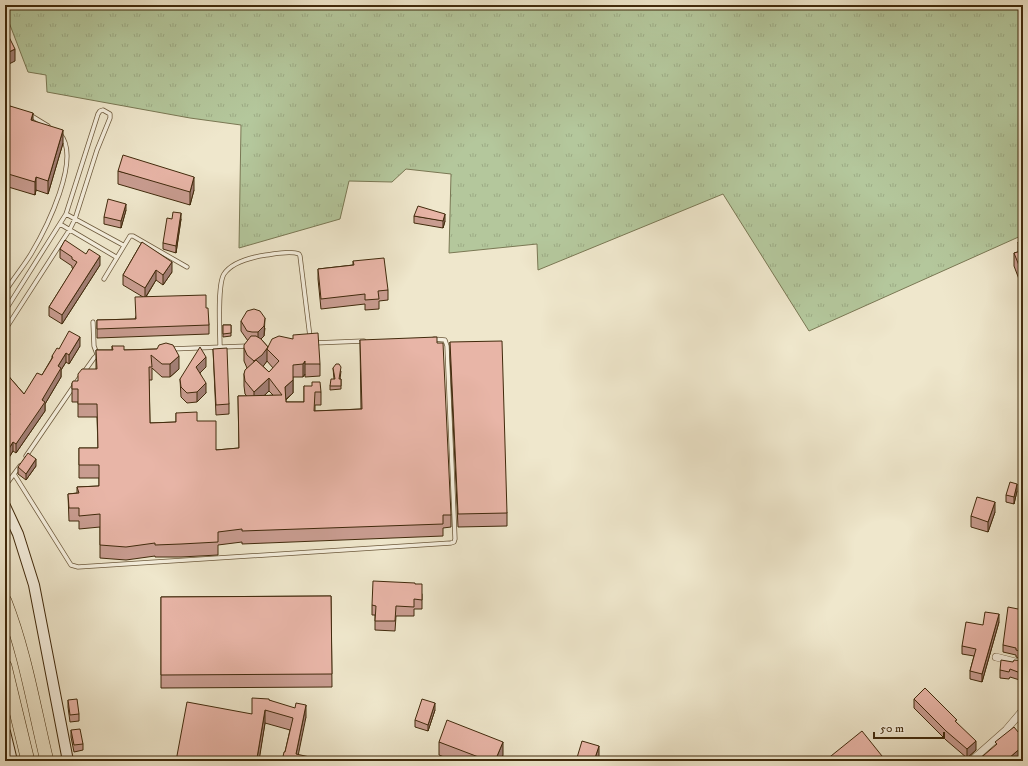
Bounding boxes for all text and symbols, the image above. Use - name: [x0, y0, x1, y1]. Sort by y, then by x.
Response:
- scale bar: [874, 714, 944, 740]
- text: 50 m: [880, 721, 904, 736]

